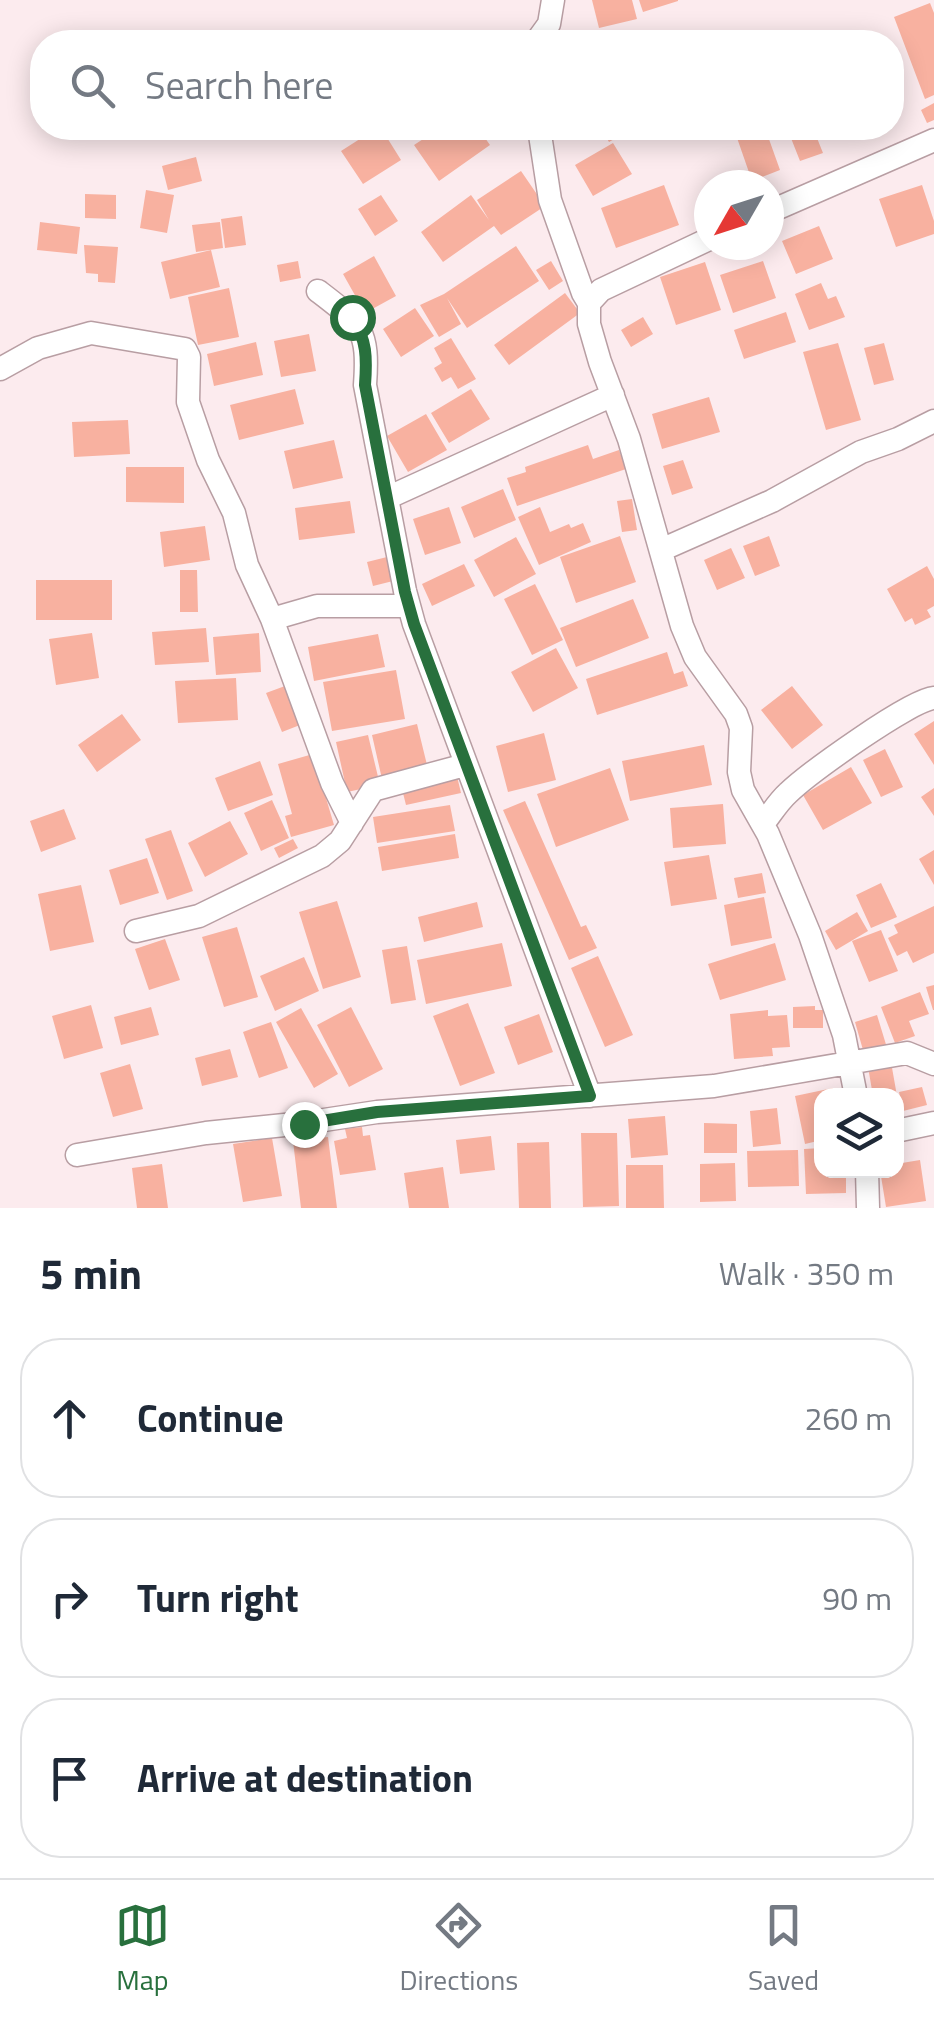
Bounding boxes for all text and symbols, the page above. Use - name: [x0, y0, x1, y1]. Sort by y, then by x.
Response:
- search box: [30, 30, 904, 140]
- text: Search here: [145, 56, 333, 114]
- icon: search: [65, 58, 120, 113]
- north arrow: [694, 170, 784, 260]
- route start: [330, 295, 376, 341]
- map controls: [814, 1088, 904, 1178]
- button: layers: [814, 1088, 904, 1178]
- route end: [282, 1102, 328, 1148]
- text: 5 min: [40, 1241, 142, 1305]
- text: Walk · 350 m: [719, 1249, 894, 1297]
- text: Continue: [137, 1389, 284, 1447]
- icon: ahead: [42, 1391, 97, 1446]
- text: 260 m: [804, 1394, 892, 1442]
- text: Turn right: [137, 1569, 299, 1627]
- icon: right: [42, 1571, 97, 1626]
- text: 90 m: [822, 1574, 892, 1622]
- text: Arrive at destination: [137, 1749, 473, 1807]
- icon: arrive: [42, 1751, 97, 1806]
- tab: Map: [115, 1898, 170, 2001]
- tab: Directions: [400, 1898, 518, 2001]
- tab: Saved: [748, 1898, 819, 2001]

